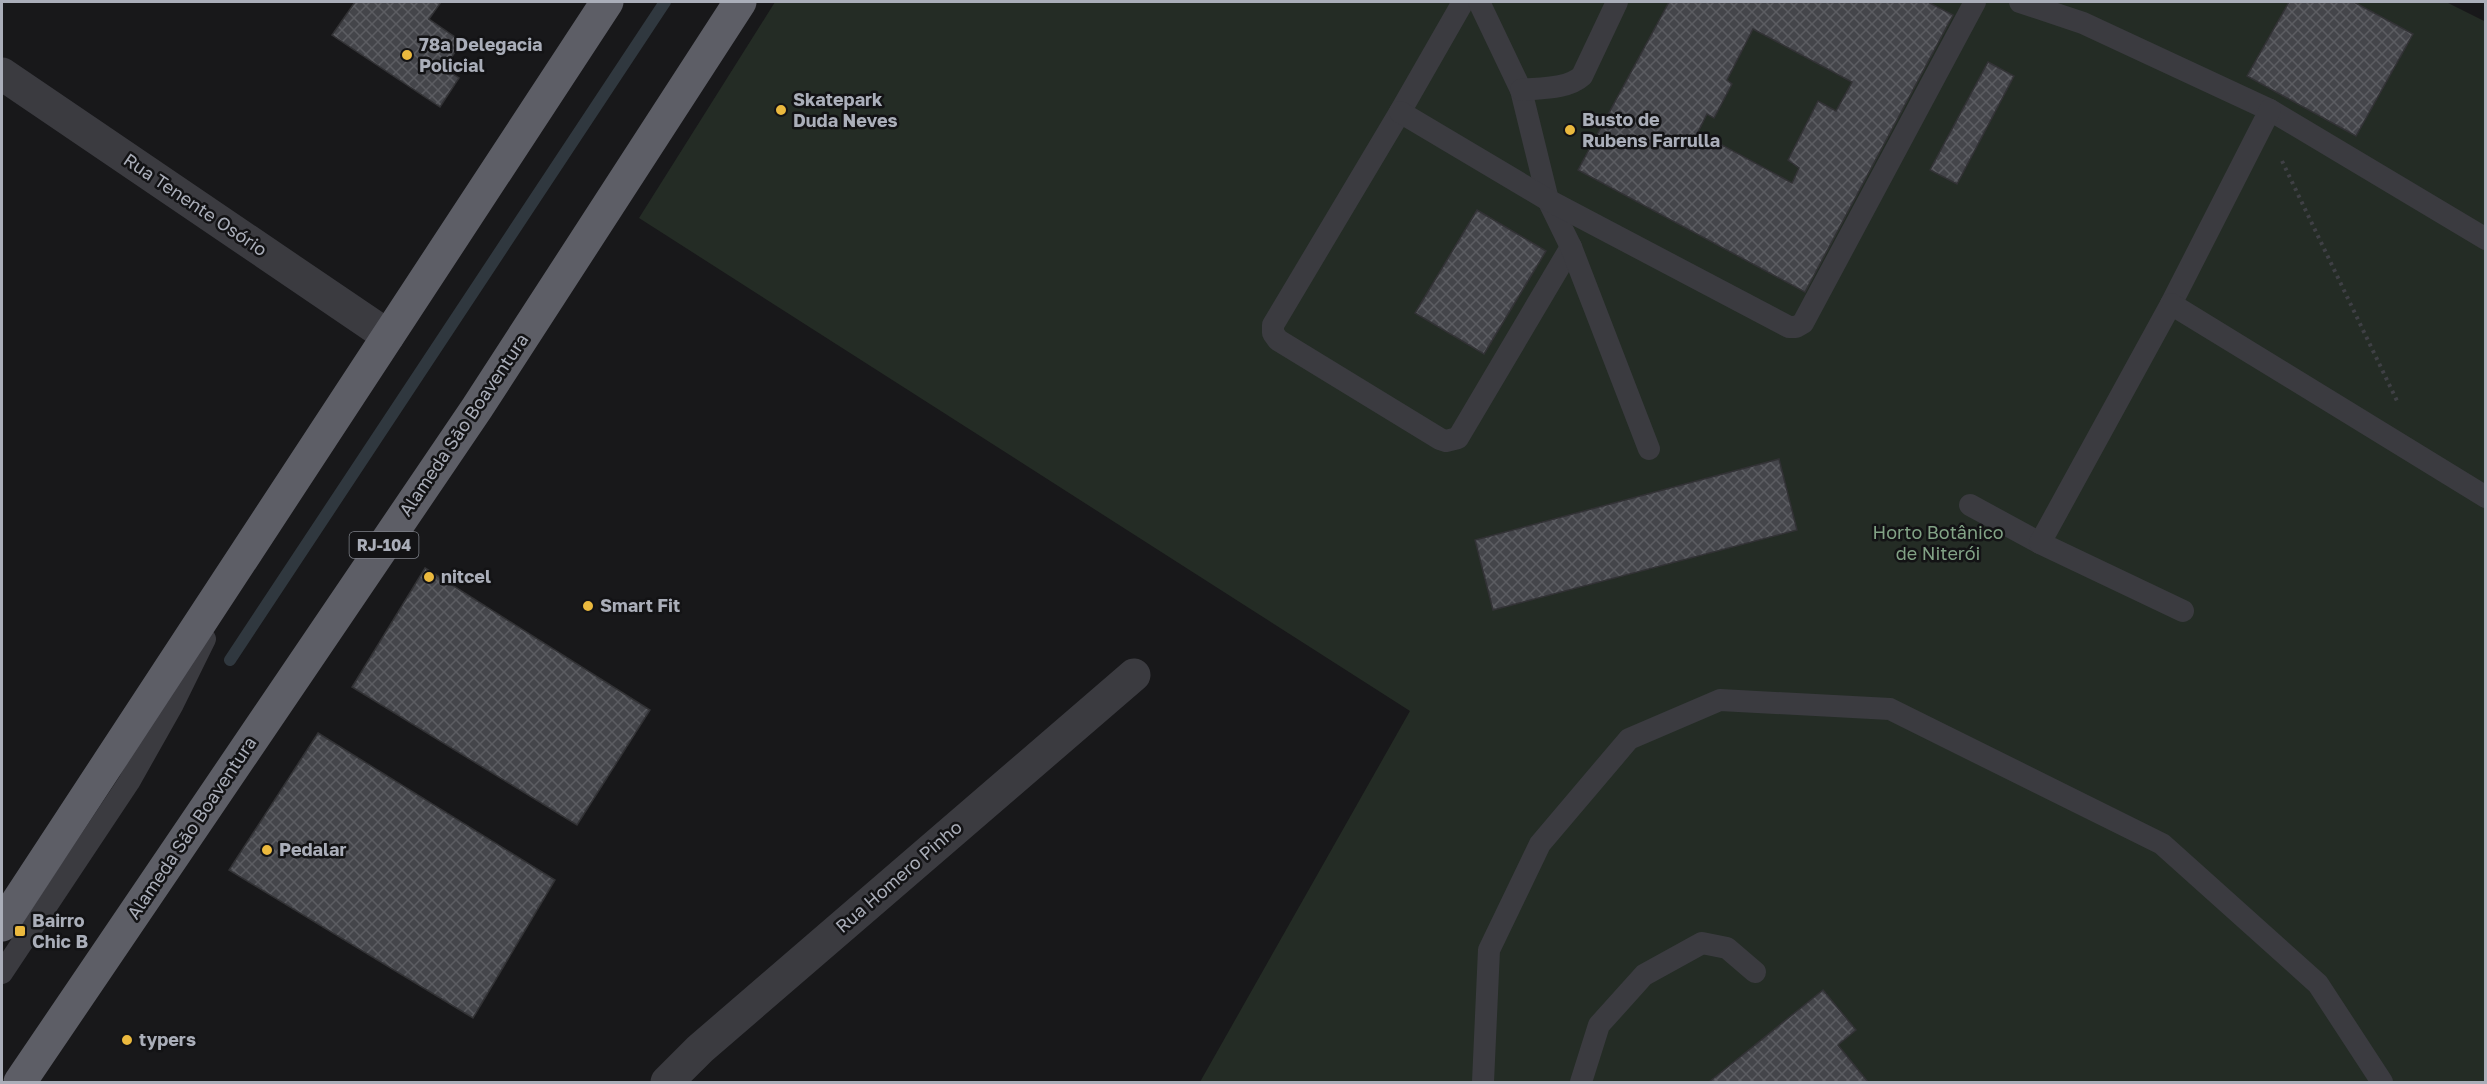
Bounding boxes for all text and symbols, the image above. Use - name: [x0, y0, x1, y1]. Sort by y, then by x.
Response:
- place label: 78a Delegacia Policial: [419, 33, 543, 76]
- marker: 78a Delegacia Policial: [400, 48, 414, 62]
- place label: Skatepark Duda Neves: [793, 88, 898, 131]
- marker: Skatepark Duda Neves: [774, 103, 788, 117]
- place label: Busto de Rubens Farrulla: [1582, 108, 1720, 151]
- marker: Busto de Rubens Farrulla: [1563, 123, 1577, 137]
- street label: Rua Tenente Osório: [120, 148, 271, 260]
- street label: Alameda São Boaventura: [394, 329, 533, 520]
- park label: Horto Botânico de Niterói: [1872, 521, 2004, 564]
- road number: RJ-104: [350, 532, 418, 558]
- place label: nitcel: [441, 565, 491, 587]
- marker: nitcel: [422, 570, 436, 584]
- place label: Smart Fit: [600, 594, 680, 616]
- marker: Smart Fit: [581, 599, 595, 613]
- street label: Alameda São Boaventura: [122, 732, 261, 923]
- street label: Rua Homero Pinho: [831, 815, 966, 937]
- place label: Pedalar: [279, 838, 347, 860]
- marker: Pedalar: [260, 843, 274, 857]
- place label: Bairro Chic B: [32, 909, 88, 952]
- marker: Bairro Chic B: [13, 924, 27, 938]
- place label: typers: [139, 1028, 196, 1050]
- marker: typers: [120, 1033, 134, 1047]

